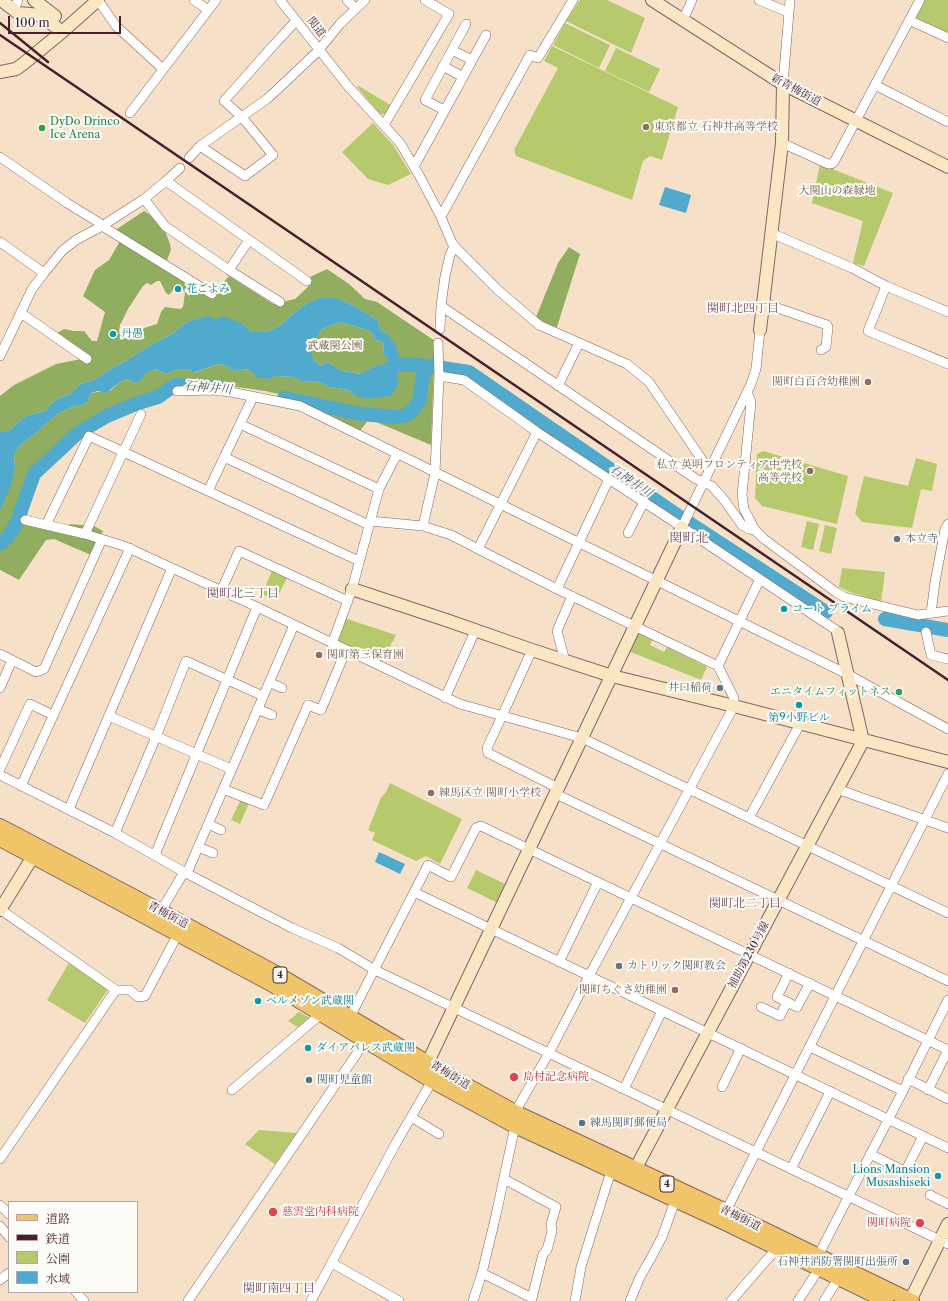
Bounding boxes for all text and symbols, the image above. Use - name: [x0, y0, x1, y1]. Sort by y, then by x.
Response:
- scale bar: [10, 8, 123, 34]
- street label: 関道: [304, 14, 328, 40]
- text: 100 m: [15, 15, 50, 30]
- street label: 新青梅街道: [769, 71, 823, 109]
- place label: DyDo Drinco Ice Arena: [50, 115, 120, 141]
- place label: 東京都立 石神井高等学校: [654, 120, 778, 134]
- marker: 東京都立 石神井高等学校: [641, 122, 651, 132]
- marker: DyDo Drinco Ice Arena: [37, 123, 47, 133]
- park label: 大関山の森緑地: [799, 184, 875, 198]
- place label: 花ごよみ: [186, 282, 230, 296]
- marker: 花ごよみ: [173, 284, 183, 294]
- district label: 関町北四丁目: [707, 302, 779, 316]
- place label: 丹愚: [121, 327, 143, 341]
- marker: 丹愚: [108, 329, 118, 339]
- park label: 武蔵関公園: [308, 339, 362, 353]
- place label: 関町白百合幼稚園: [772, 375, 860, 389]
- marker: 関町白百合幼稚園: [863, 377, 873, 387]
- water label: 石神井川: [183, 379, 233, 397]
- place label: 私立 英明フロンティア中学校 高等学校: [656, 458, 802, 484]
- water label: 石神井川: [607, 462, 655, 500]
- marker: 私立 英明フロンティア中学校 高等学校: [805, 466, 815, 476]
- district label: 関町北: [670, 530, 708, 546]
- place label: 本立寺: [905, 532, 938, 546]
- marker: 本立寺: [892, 534, 902, 544]
- district label: 関町北三丁目: [207, 587, 279, 601]
- place label: コート プライム: [792, 602, 872, 616]
- marker: コート プライム: [779, 604, 789, 614]
- place label: 関町第二保育園: [327, 648, 404, 662]
- marker: 関町第二保育園: [314, 650, 324, 660]
- place label: 井口稲荷: [668, 681, 712, 695]
- marker: 井口稲荷: [715, 683, 725, 693]
- place label: エニタイムフィットネス: [770, 685, 891, 699]
- marker: エニタイムフィットネス: [894, 687, 904, 697]
- marker: 第9小野ビル: [794, 700, 804, 710]
- place label: 第9小野ビル: [768, 711, 830, 725]
- place label: 練馬区立 関町小学校: [439, 786, 541, 800]
- marker: 練馬区立 関町小学校: [426, 788, 436, 798]
- district label: 関町北二丁目: [709, 897, 781, 911]
- street label: 青梅街道: [145, 899, 191, 931]
- street label: 補助第230号線: [726, 919, 772, 991]
- place label: カトリック関町教会: [627, 959, 726, 973]
- marker: カトリック関町教会: [614, 961, 624, 971]
- road number: 4: [273, 967, 287, 983]
- place label: 関町ちぐさ幼稚園: [579, 983, 667, 997]
- marker: 関町ちぐさ幼稚園: [670, 985, 680, 995]
- place label: ベルメゾン武蔵関: [266, 994, 354, 1008]
- marker: ベルメゾン武蔵関: [253, 996, 263, 1006]
- place label: ダイアパレス武蔵関: [316, 1041, 415, 1055]
- marker: ダイアパレス武蔵関: [303, 1043, 313, 1053]
- street label: 青梅街道: [428, 1058, 472, 1092]
- place label: 島村記念病院: [523, 1070, 589, 1084]
- marker: 島村記念病院: [508, 1071, 520, 1083]
- place label: 関町児童館: [317, 1073, 372, 1087]
- marker: 関町児童館: [304, 1075, 314, 1085]
- place label: 練馬関町郵便局: [590, 1116, 667, 1130]
- marker: 練馬関町郵便局: [577, 1118, 587, 1128]
- place label: Lions Mansion Musashiseki: [853, 1163, 930, 1189]
- marker: Lions Mansion Musashiseki: [933, 1171, 943, 1181]
- road number: 4: [660, 1176, 674, 1192]
- legend: [8, 1201, 138, 1293]
- street label: 青梅街道: [717, 1202, 763, 1234]
- place label: 慈雲堂内科病院: [282, 1205, 359, 1219]
- marker: 慈雲堂内科病院: [267, 1206, 279, 1218]
- text: 道路: [46, 1211, 70, 1226]
- place label: 関町病院: [867, 1216, 911, 1230]
- marker: 関町病院: [914, 1217, 926, 1229]
- text: 鉄道: [46, 1231, 70, 1246]
- text: 公園: [46, 1251, 70, 1266]
- place label: 石神井消防署関町出張所: [777, 1255, 898, 1269]
- marker: 石神井消防署関町出張所: [901, 1257, 911, 1267]
- text: 水域: [46, 1271, 70, 1286]
- district label: 関町南四丁目: [243, 1282, 315, 1296]

